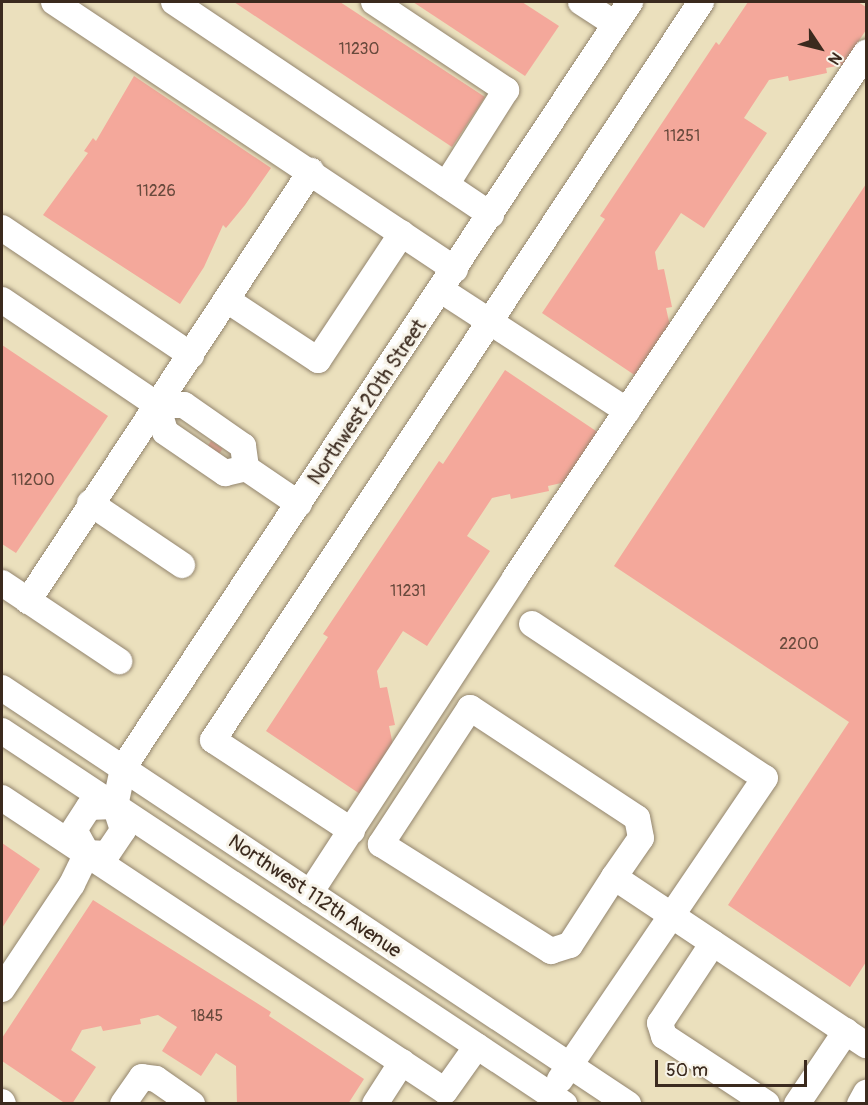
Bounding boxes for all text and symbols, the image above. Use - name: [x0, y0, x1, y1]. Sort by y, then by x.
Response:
- north arrow: [790, 18, 850, 78]
- house number: 11230: [339, 39, 379, 59]
- text: N: [823, 48, 846, 68]
- house number: 11251: [664, 126, 700, 146]
- house number: 11226: [136, 181, 176, 201]
- street label: Northwest 20th Street: [303, 315, 431, 489]
- house number: 11200: [11, 470, 55, 490]
- house number: 11231: [390, 581, 426, 601]
- house number: 2200: [779, 634, 819, 654]
- street label: Northwest 112th Avenue: [224, 829, 406, 963]
- house number: 1845: [191, 1006, 223, 1026]
- scale bar: [658, 1048, 810, 1086]
- text: 50 m: [666, 1059, 708, 1082]

